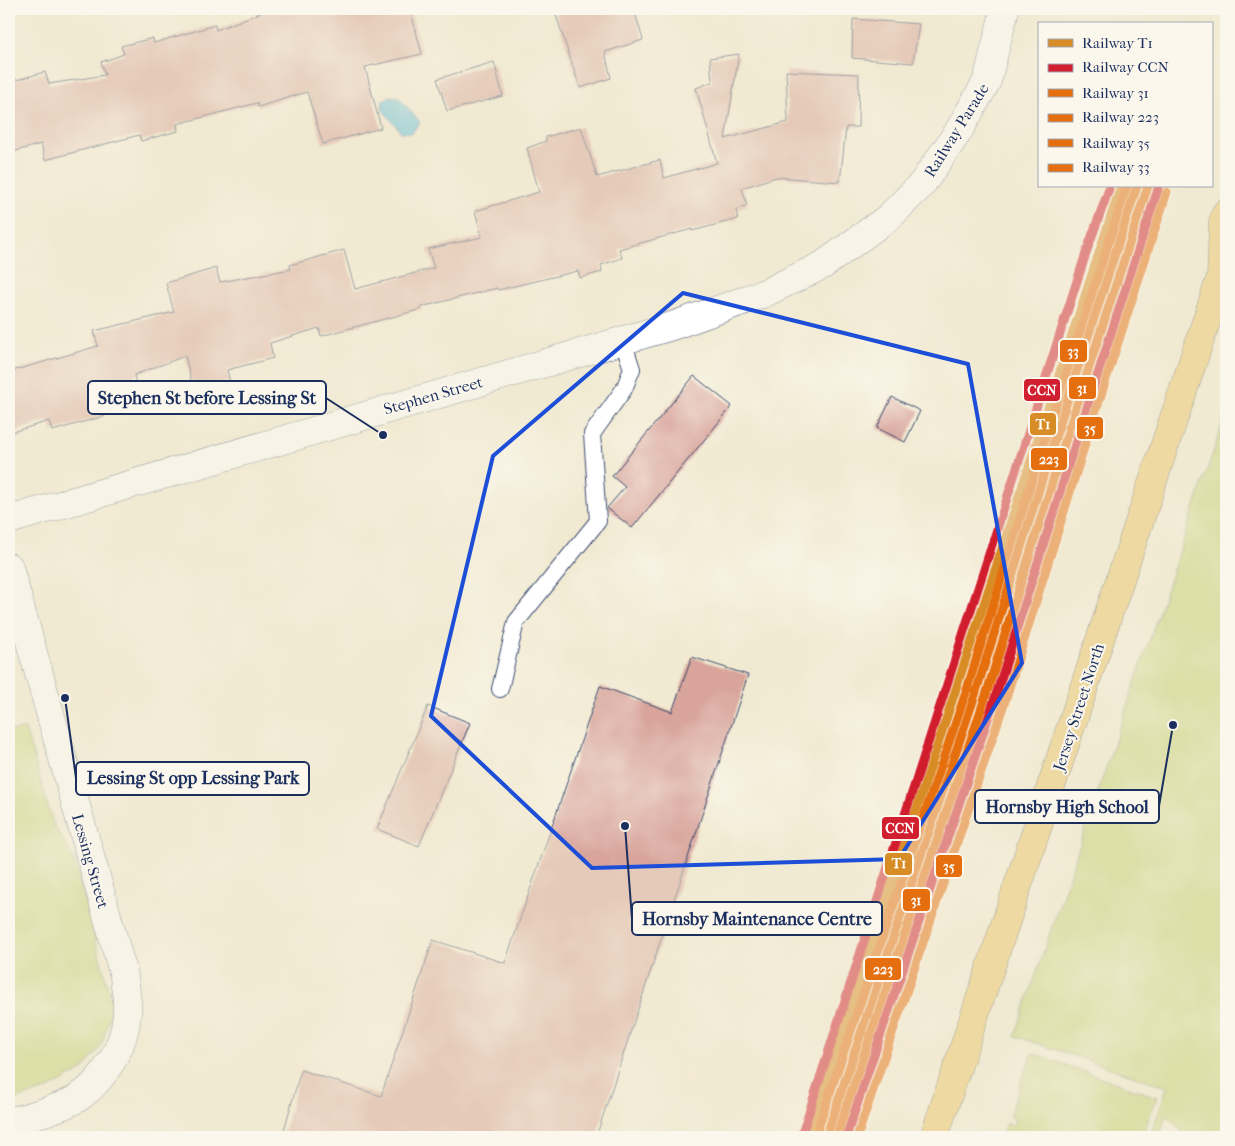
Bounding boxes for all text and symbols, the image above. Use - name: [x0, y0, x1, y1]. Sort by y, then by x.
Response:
- legend: [1038, 22, 1212, 188]
- text: Railway T1: [1082, 34, 1153, 52]
- text: Railway CCN: [1082, 58, 1170, 76]
- street label: Railway Parade: [920, 80, 993, 181]
- text: Railway 31: [1082, 84, 1149, 102]
- text: Railway 223: [1082, 108, 1159, 126]
- text: Railway 35: [1082, 134, 1150, 152]
- text: Railway 33: [1082, 158, 1150, 176]
- line badge: 33: [1059, 339, 1088, 363]
- text: 33: [1067, 343, 1079, 360]
- street label: Stephen Street: [381, 372, 485, 419]
- line badge: 31: [1068, 376, 1097, 400]
- line badge: CCN: [1023, 378, 1061, 402]
- text: 31: [1077, 380, 1087, 397]
- callout: Stephen St before Lessing St: [88, 381, 326, 414]
- text: CCN: [1027, 382, 1057, 399]
- text: Stephen St before Lessing St: [98, 388, 317, 409]
- line badge: T1: [1029, 412, 1057, 436]
- text: T1: [1035, 416, 1050, 433]
- line badge: 35: [1076, 416, 1104, 440]
- text: 35: [1084, 420, 1096, 437]
- line badge: 223: [1030, 447, 1068, 471]
- text: 223: [1039, 451, 1059, 468]
- street label: Jersey Street North: [1048, 641, 1108, 775]
- callout: Lessing St opp Lessing Park: [76, 762, 309, 795]
- text: Lessing St opp Lessing Park: [87, 768, 300, 789]
- callout: Hornsby High School: [975, 790, 1159, 823]
- text: Hornsby High School: [985, 797, 1150, 818]
- street label: Lessing Street: [68, 812, 113, 911]
- line badge: CCN: [881, 816, 920, 840]
- text: CCN: [885, 820, 915, 837]
- line badge: T1: [884, 852, 913, 876]
- line badge: 35: [935, 854, 963, 878]
- text: T1: [891, 855, 906, 872]
- text: 35: [943, 858, 955, 875]
- line badge: 31: [902, 888, 931, 912]
- text: 31: [911, 892, 921, 909]
- callout: Hornsby Maintenance Centre: [632, 902, 882, 935]
- text: Hornsby Maintenance Centre: [642, 909, 872, 930]
- line badge: 223: [864, 957, 902, 981]
- text: 223: [873, 961, 893, 978]

